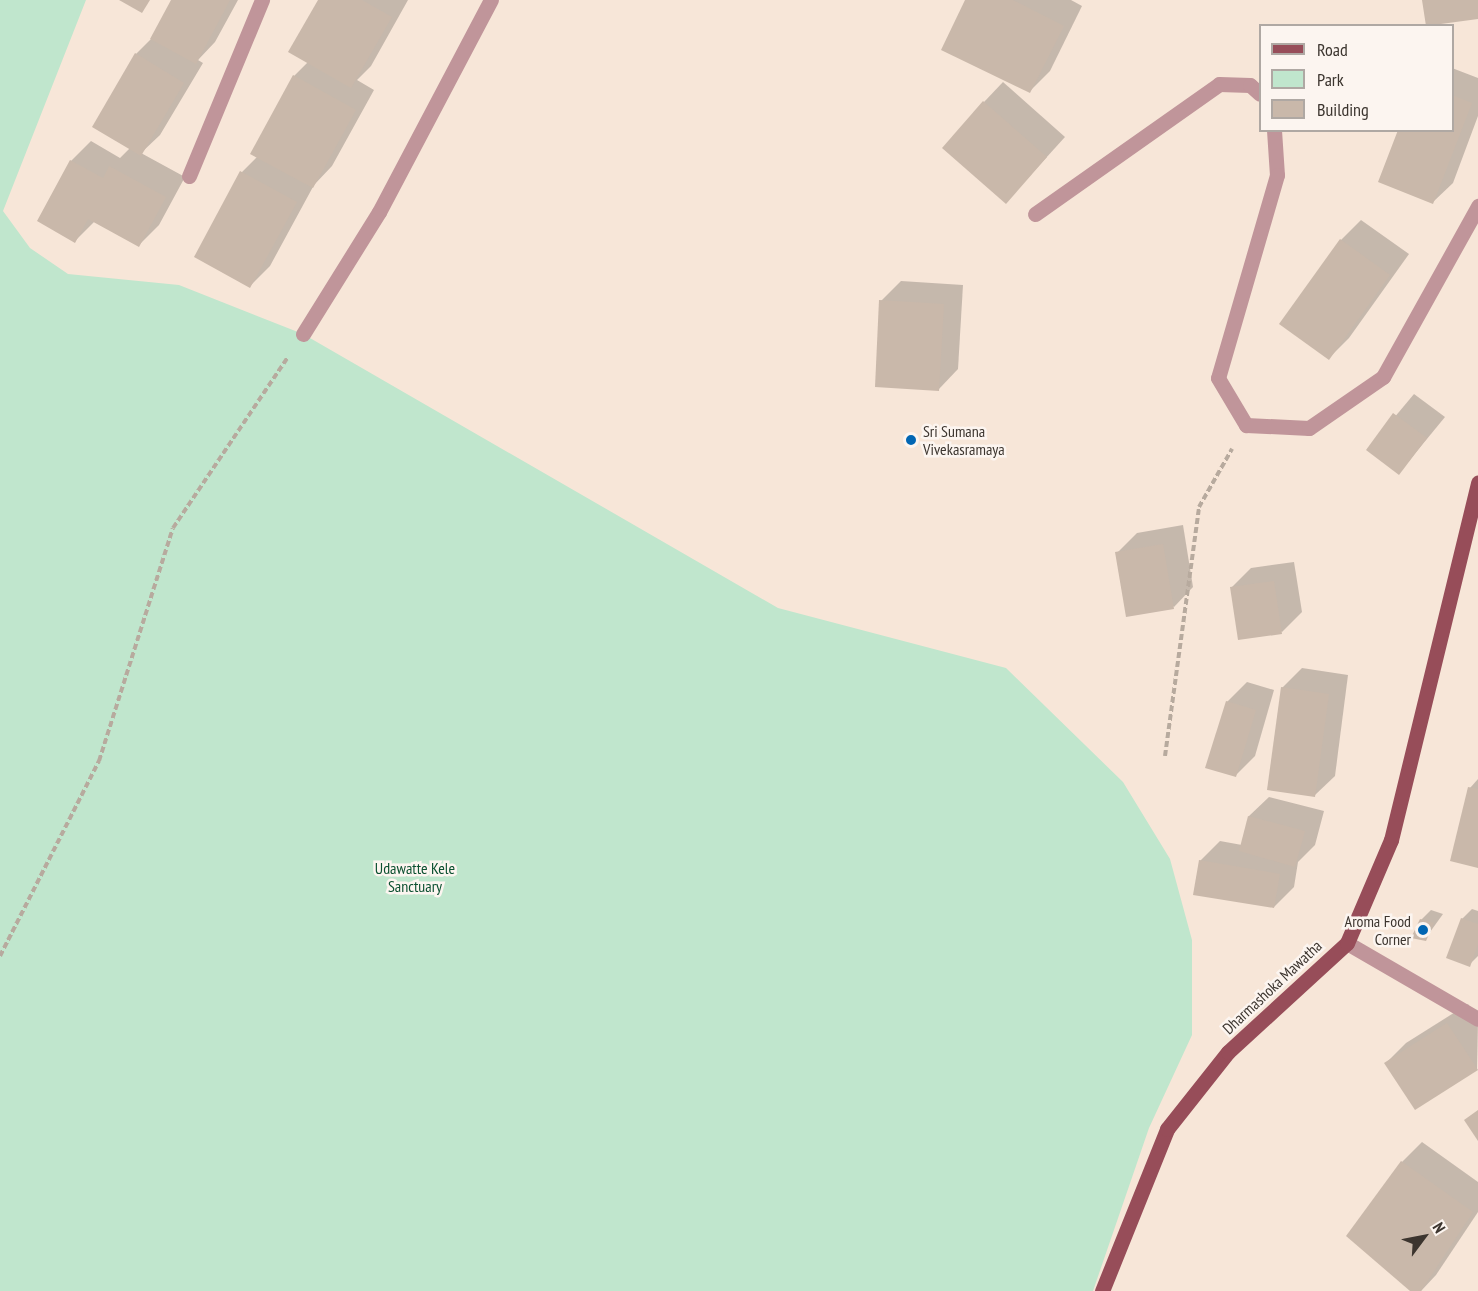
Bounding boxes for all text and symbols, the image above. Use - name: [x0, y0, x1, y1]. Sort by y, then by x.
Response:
- legend: [1259, 24, 1454, 132]
- text: Road: [1317, 38, 1348, 61]
- text: Park: [1317, 68, 1344, 91]
- text: Building: [1317, 98, 1369, 121]
- place label: Sri Sumana Vivekasramaya: [923, 421, 1005, 459]
- marker: Sri Sumana Vivekasramaya: [904, 433, 918, 447]
- park label: Udawatte Kele Sanctuary: [375, 858, 455, 896]
- place label: Aroma Food Corner: [1345, 911, 1411, 949]
- marker: Aroma Food Corner: [1416, 923, 1430, 937]
- street label: Dharmashoka Mawatha: [1218, 936, 1326, 1038]
- north arrow: [1394, 1207, 1454, 1267]
- text: N: [1428, 1218, 1450, 1236]

